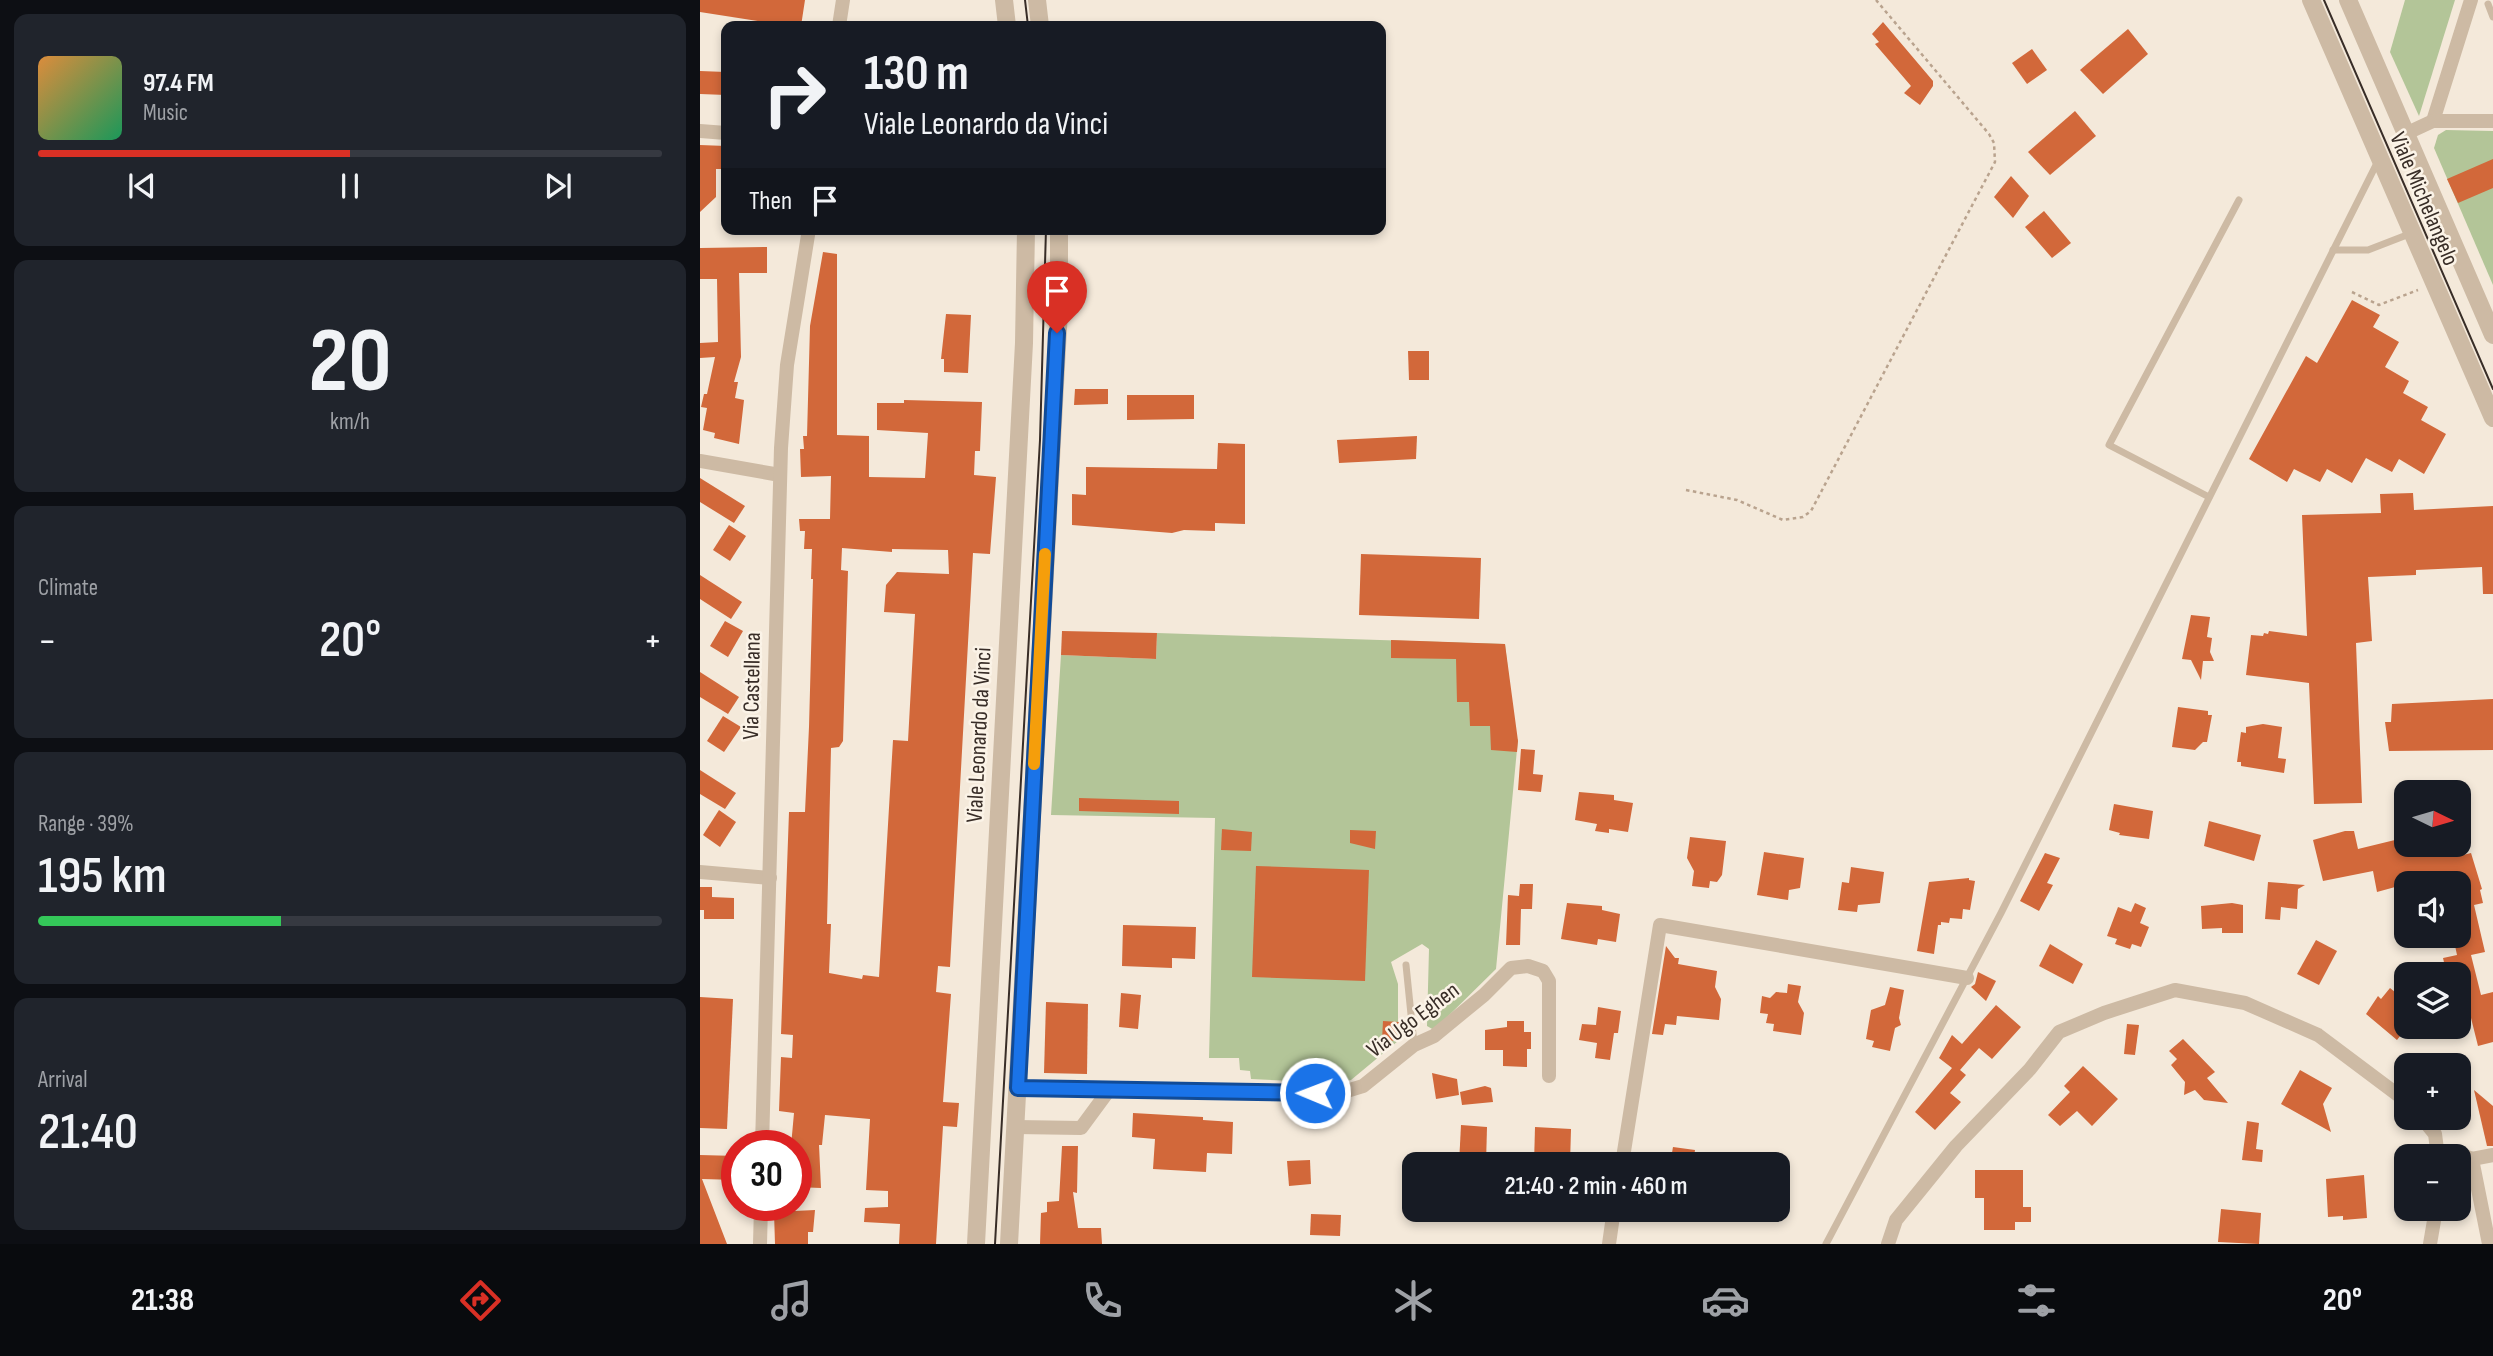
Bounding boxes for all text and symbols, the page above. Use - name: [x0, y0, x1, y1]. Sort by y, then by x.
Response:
- text: 130 m: [864, 45, 969, 104]
- icon: right: [749, 49, 840, 140]
- text: 97.4 FM: [143, 68, 214, 99]
- text: Music: [143, 99, 188, 127]
- text: Viale Leonardo da Vinci: [864, 105, 1108, 144]
- street label: Viale Michelangelo: [2383, 128, 2465, 270]
- icon: previous: [123, 167, 161, 205]
- icon: pause: [331, 167, 369, 205]
- icon: next: [539, 167, 577, 205]
- icon: arrive: [806, 182, 844, 220]
- text: Then: [749, 186, 792, 217]
- pin: [1027, 261, 1087, 333]
- icon: arrive: [1038, 272, 1076, 310]
- text: 20: [308, 308, 392, 417]
- text: km/h: [330, 408, 370, 436]
- text: Climate: [38, 574, 98, 602]
- text: 20°: [319, 609, 381, 672]
- text: −: [38, 619, 57, 664]
- text: +: [643, 619, 662, 664]
- street label: Via Castellana: [737, 632, 767, 740]
- street label: Viale Leonardo da Vinci: [960, 647, 998, 823]
- north arrow: [2394, 780, 2471, 858]
- map controls: [2394, 780, 2471, 1221]
- text: Range · 39%: [38, 810, 134, 838]
- text: 195 km: [38, 845, 167, 908]
- button: sound: [2394, 871, 2471, 948]
- button: layers: [2394, 962, 2471, 1039]
- street label: Via Ugo Eghen: [1361, 976, 1465, 1064]
- button: +: [2394, 1053, 2471, 1130]
- position arrow: [1278, 1056, 1352, 1130]
- text: Arrival: [38, 1066, 87, 1094]
- text: 21:40: [38, 1101, 138, 1164]
- speed limit sign: 30: [721, 1130, 812, 1221]
- button: −: [2394, 1144, 2471, 1221]
- text: 21:40 · 2 min · 460 m: [1504, 1171, 1688, 1202]
- icon: directions: [456, 1276, 505, 1325]
- icon: music: [767, 1276, 816, 1325]
- icon: phone: [1078, 1276, 1127, 1325]
- icon: climate: [1389, 1276, 1438, 1325]
- icon: car: [1701, 1276, 1750, 1325]
- icon: filters: [2012, 1276, 2061, 1325]
- text: 21:38: [131, 1281, 194, 1320]
- text: 20°: [2323, 1281, 2362, 1320]

